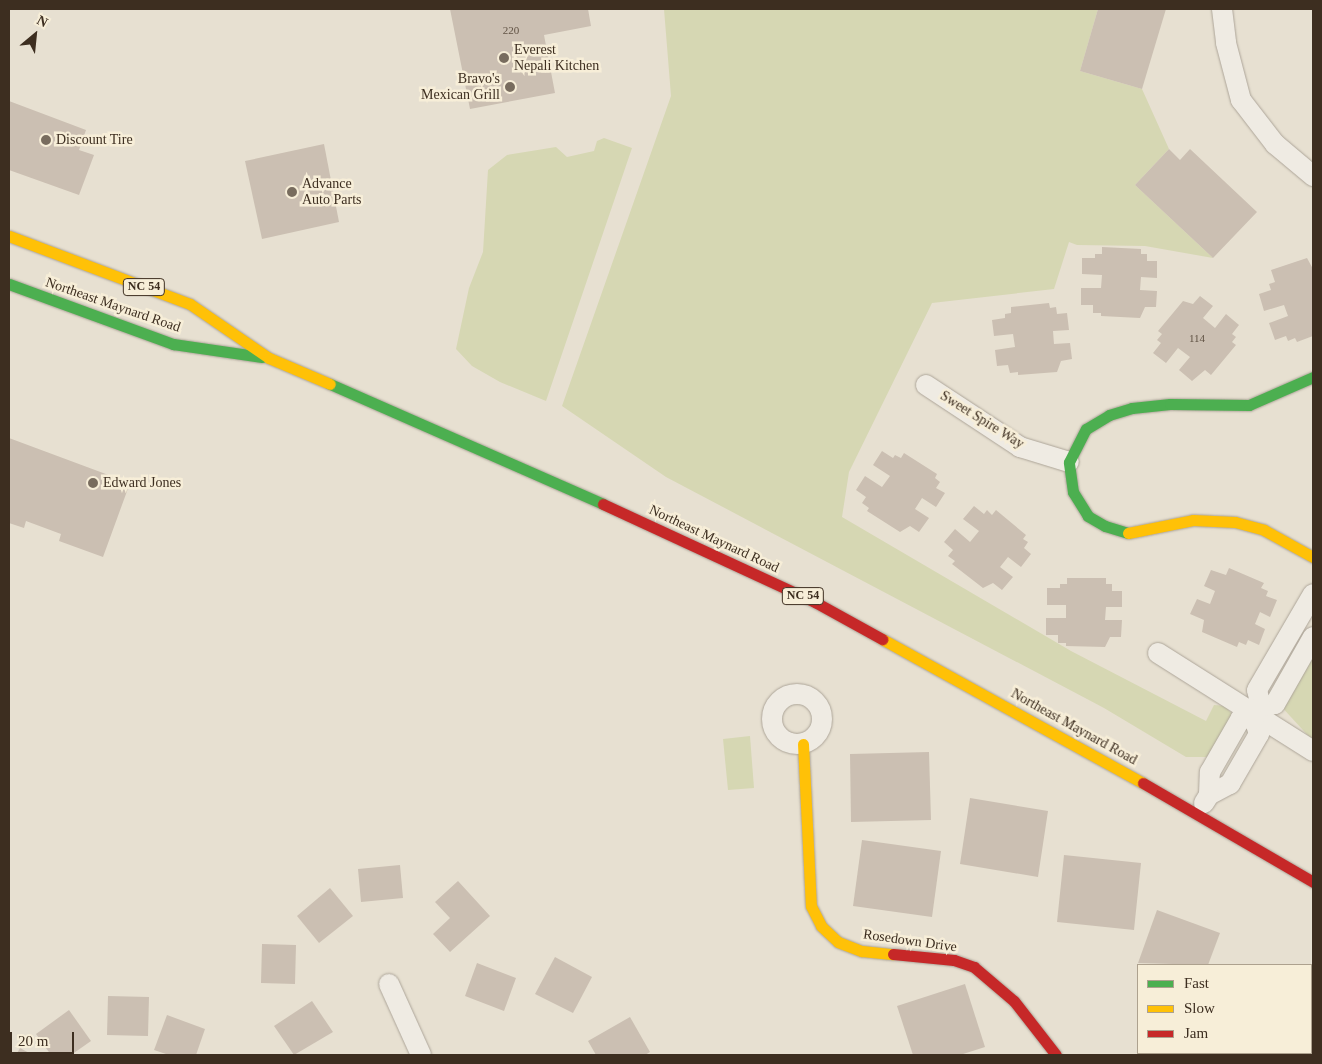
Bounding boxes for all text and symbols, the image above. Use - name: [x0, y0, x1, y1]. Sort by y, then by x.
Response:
- north arrow: [10, 10, 60, 60]
- text: N: [34, 12, 50, 30]
- house number: 220: [503, 23, 519, 37]
- place label: Everest Nepali Kitchen: [514, 42, 599, 74]
- marker: Everest Nepali Kitchen: [498, 52, 510, 64]
- place label: Bravo's Mexican Grill: [421, 71, 500, 104]
- marker: Bravo's Mexican Grill: [504, 81, 516, 93]
- place label: Discount Tire: [56, 132, 133, 148]
- marker: Discount Tire: [40, 134, 52, 146]
- place label: Advance Auto Parts: [302, 176, 362, 208]
- marker: Advance Auto Parts: [286, 186, 298, 198]
- street label: Northeast Maynard Road: [43, 274, 183, 336]
- road number: NC 54: [123, 278, 165, 296]
- house number: 114: [1189, 331, 1205, 345]
- street label: Sweet Spire Way: [937, 387, 1027, 453]
- place label: Edward Jones: [103, 475, 181, 491]
- marker: Edward Jones: [87, 477, 99, 489]
- street label: Northeast Maynard Road: [646, 501, 782, 577]
- road number: NC 54: [782, 586, 824, 606]
- street label: Northeast Maynard Road: [1008, 685, 1140, 769]
- street label: Rosedown Drive: [862, 926, 958, 956]
- legend: [1137, 964, 1312, 1054]
- text: Fast: [1184, 975, 1209, 991]
- text: Slow: [1184, 1000, 1215, 1016]
- scale bar: [12, 1022, 76, 1054]
- text: Jam: [1184, 1025, 1208, 1041]
- text: 20 m: [18, 1033, 48, 1049]

